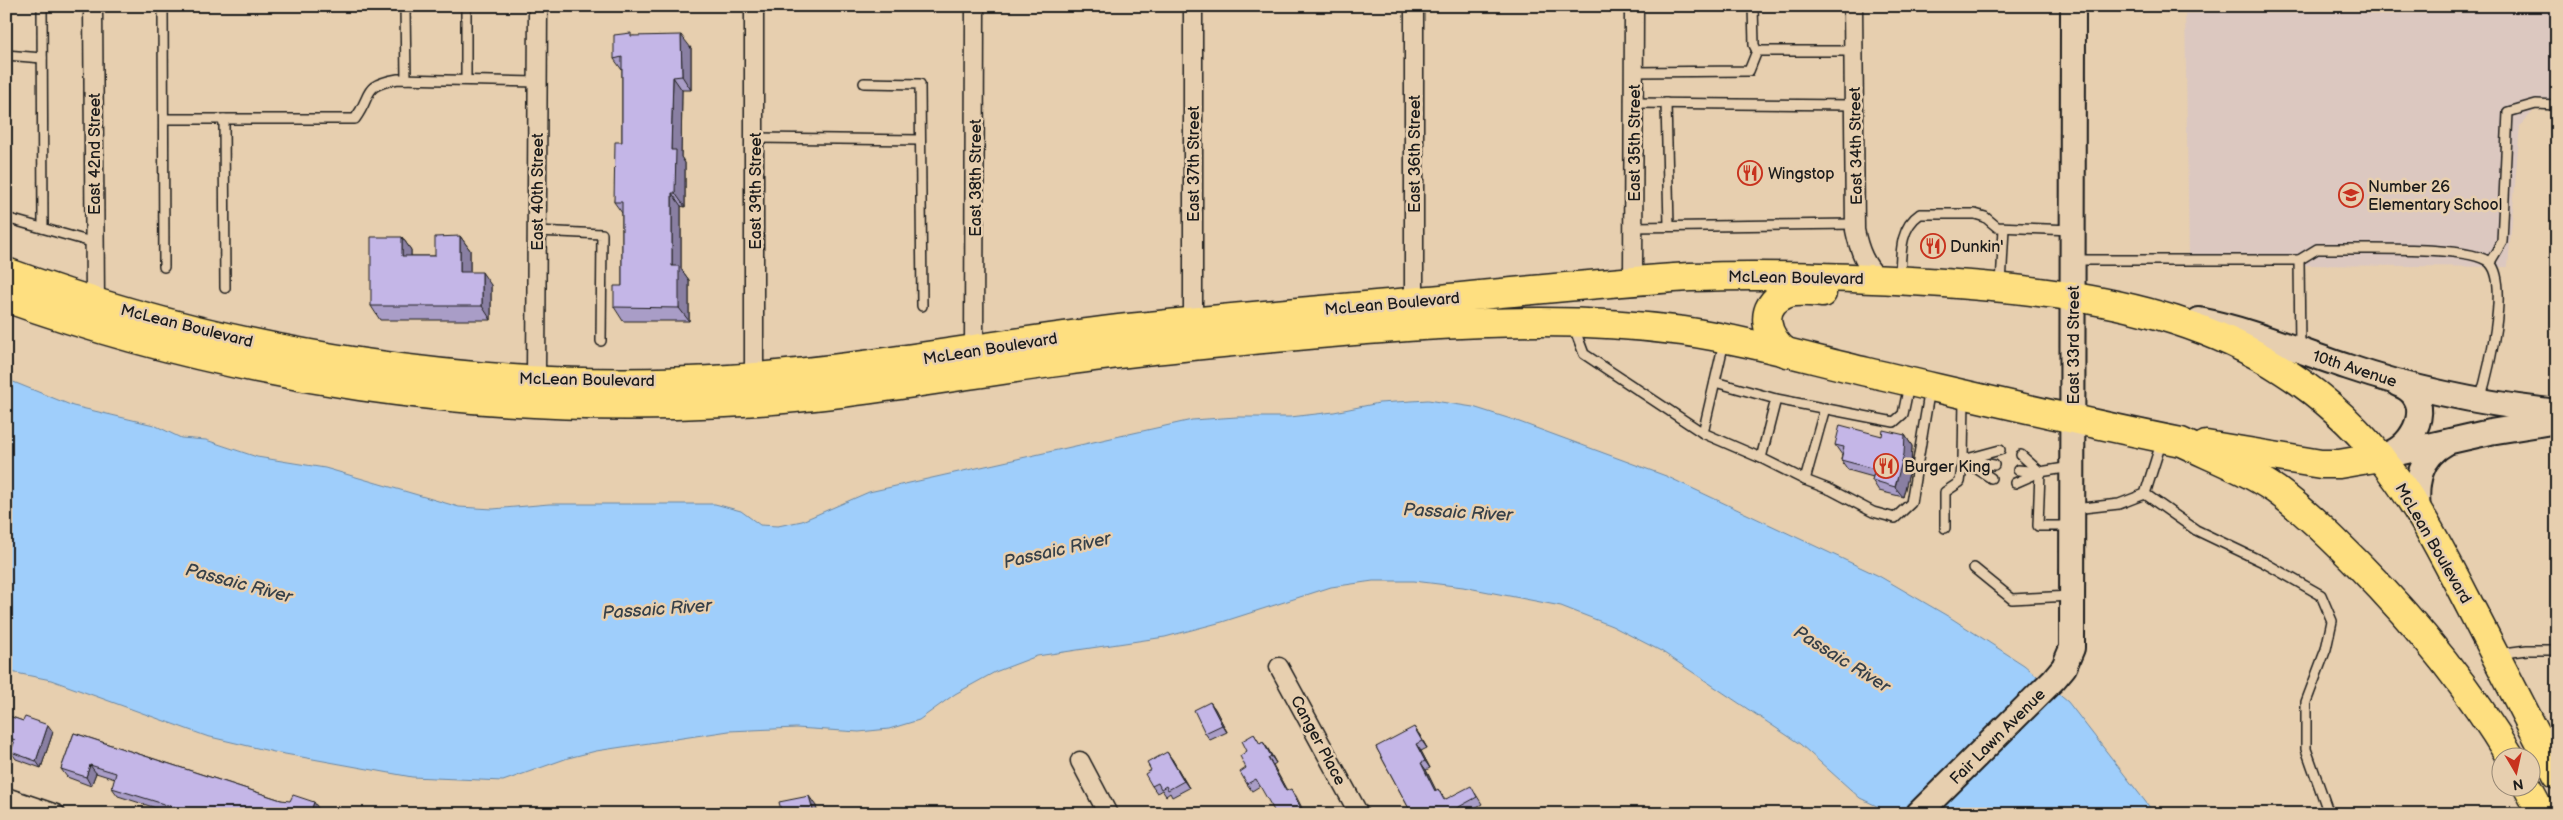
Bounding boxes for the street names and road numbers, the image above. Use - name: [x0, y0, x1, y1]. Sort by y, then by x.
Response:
- street label: East 35th Street: [1626, 84, 1645, 202]
- street label: East 34th Street: [1846, 87, 1867, 205]
- street label: East 42nd Street: [86, 93, 105, 215]
- street label: East 36th Street: [1406, 95, 1425, 213]
- street label: East 37th Street: [1185, 106, 1204, 222]
- street label: East 38th Street: [967, 119, 986, 237]
- street label: East 39th Street: [747, 132, 766, 250]
- street label: East 40th Street: [529, 133, 548, 251]
- street label: McLean Boulevard: [1728, 268, 1864, 289]
- street label: East 33rd Street: [2065, 285, 2084, 405]
- street label: McLean Boulevard: [1324, 289, 1461, 320]
- street label: McLean Boulevard: [118, 301, 255, 352]
- street label: McLean Boulevard: [922, 329, 1059, 369]
- street label: 10th Avenue: [2310, 347, 2400, 392]
- street label: McLean Boulevard: [519, 370, 655, 391]
- street label: McLean Boulevard: [2391, 480, 2475, 607]
- street label: Fair Lawn Avenue: [1946, 685, 2050, 789]
- street label: Canger Place: [1286, 693, 1350, 789]

